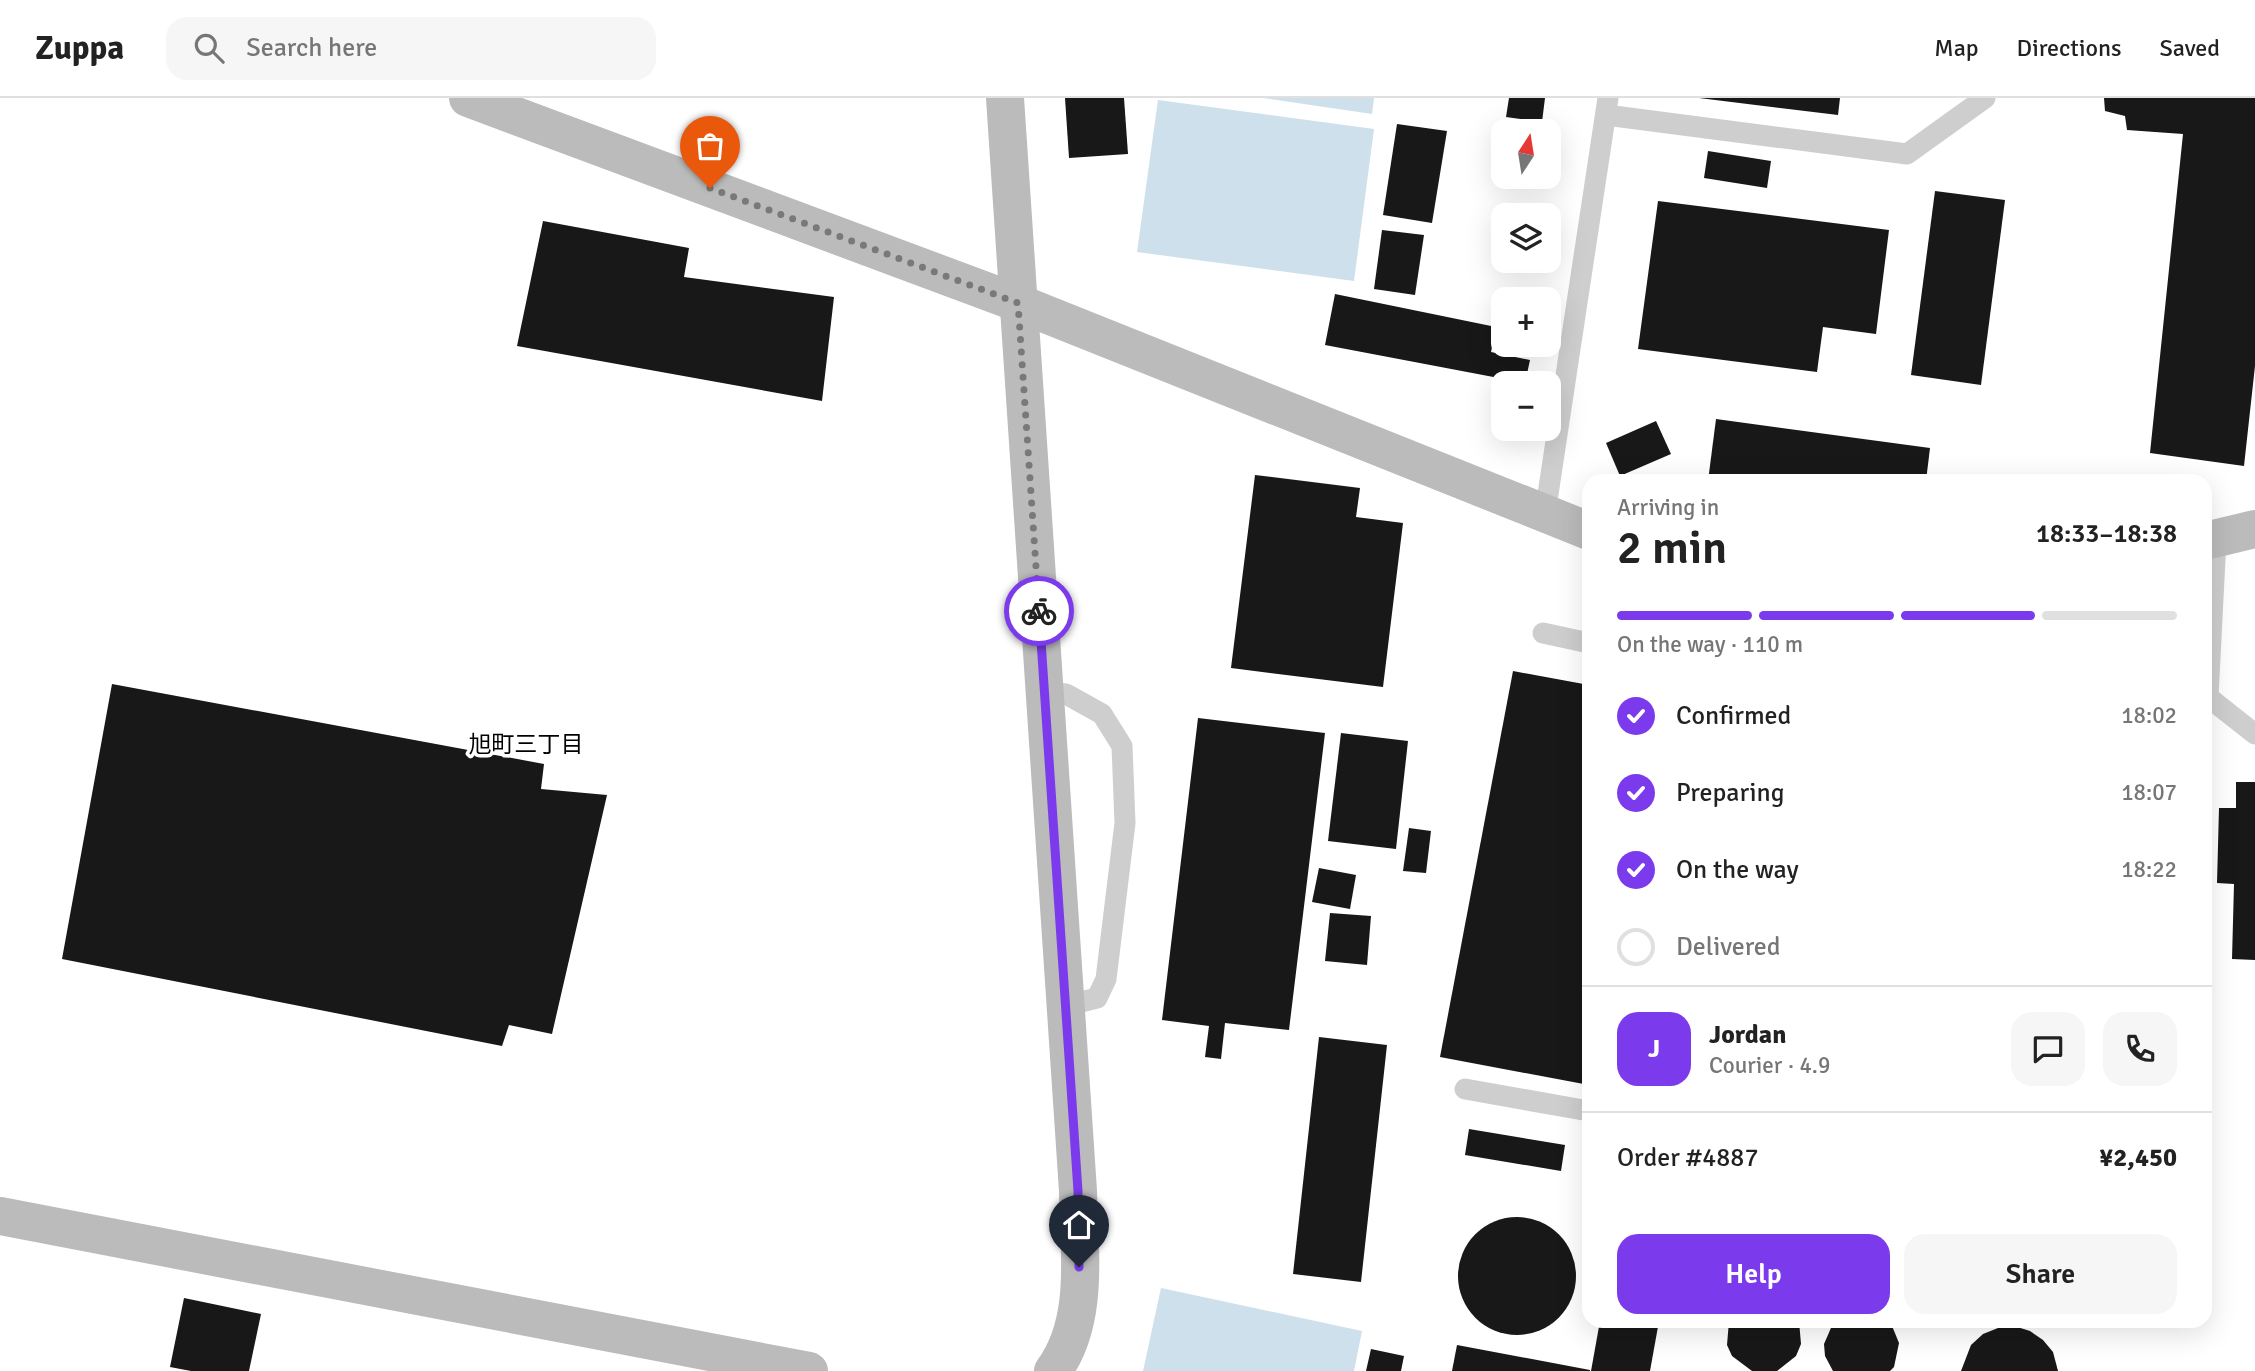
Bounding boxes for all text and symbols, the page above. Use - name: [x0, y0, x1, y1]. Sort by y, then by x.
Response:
- search box: [166, 17, 656, 80]
- text: Zuppa: [35, 28, 124, 69]
- icon: search: [190, 29, 228, 67]
- text: Search here: [246, 32, 377, 64]
- text: Map: [1934, 33, 1979, 63]
- text: Directions: [2017, 33, 2122, 63]
- text: Saved: [2160, 33, 2220, 63]
- pin: [680, 116, 740, 188]
- north arrow: [1491, 119, 1561, 189]
- map controls: [1491, 119, 1561, 441]
- icon: bag: [691, 127, 729, 165]
- button: layers: [1491, 203, 1561, 273]
- button: +: [1491, 287, 1561, 357]
- button: −: [1491, 371, 1561, 441]
- text: Arriving in: [1617, 493, 1719, 522]
- text: 18:33–18:38: [2036, 518, 2177, 550]
- text: 2 min: [1617, 520, 1727, 576]
- courier: [1004, 576, 1074, 646]
- icon: bike: [1020, 592, 1058, 630]
- text: On the way · 110 m: [1617, 630, 1803, 659]
- icon: check: [1617, 697, 1655, 735]
- text: Confirmed: [1676, 700, 1791, 732]
- text: 18:02: [2121, 701, 2177, 730]
- district label: 旭町三丁目: [469, 730, 584, 759]
- icon: check: [1617, 774, 1655, 812]
- text: Preparing: [1676, 777, 1784, 809]
- text: 18:07: [2121, 778, 2177, 807]
- icon: check: [1617, 851, 1655, 889]
- text: On the way: [1676, 854, 1799, 886]
- text: 18:22: [2121, 855, 2177, 884]
- text: Delivered: [1676, 931, 1781, 963]
- button: chat: [2011, 1012, 2085, 1086]
- button: phone: [2103, 1012, 2177, 1086]
- text: Jordan: [1709, 1019, 1786, 1051]
- text: J: [1648, 1033, 1660, 1065]
- text: Courier · 4.9: [1709, 1051, 1830, 1080]
- text: Order #4887: [1617, 1142, 1758, 1174]
- text: ¥2,450: [2099, 1142, 2177, 1174]
- pin: [1049, 1195, 1109, 1267]
- icon: home: [1060, 1206, 1098, 1244]
- button: Help: [1617, 1234, 1890, 1314]
- button: Share: [1904, 1234, 2177, 1314]

